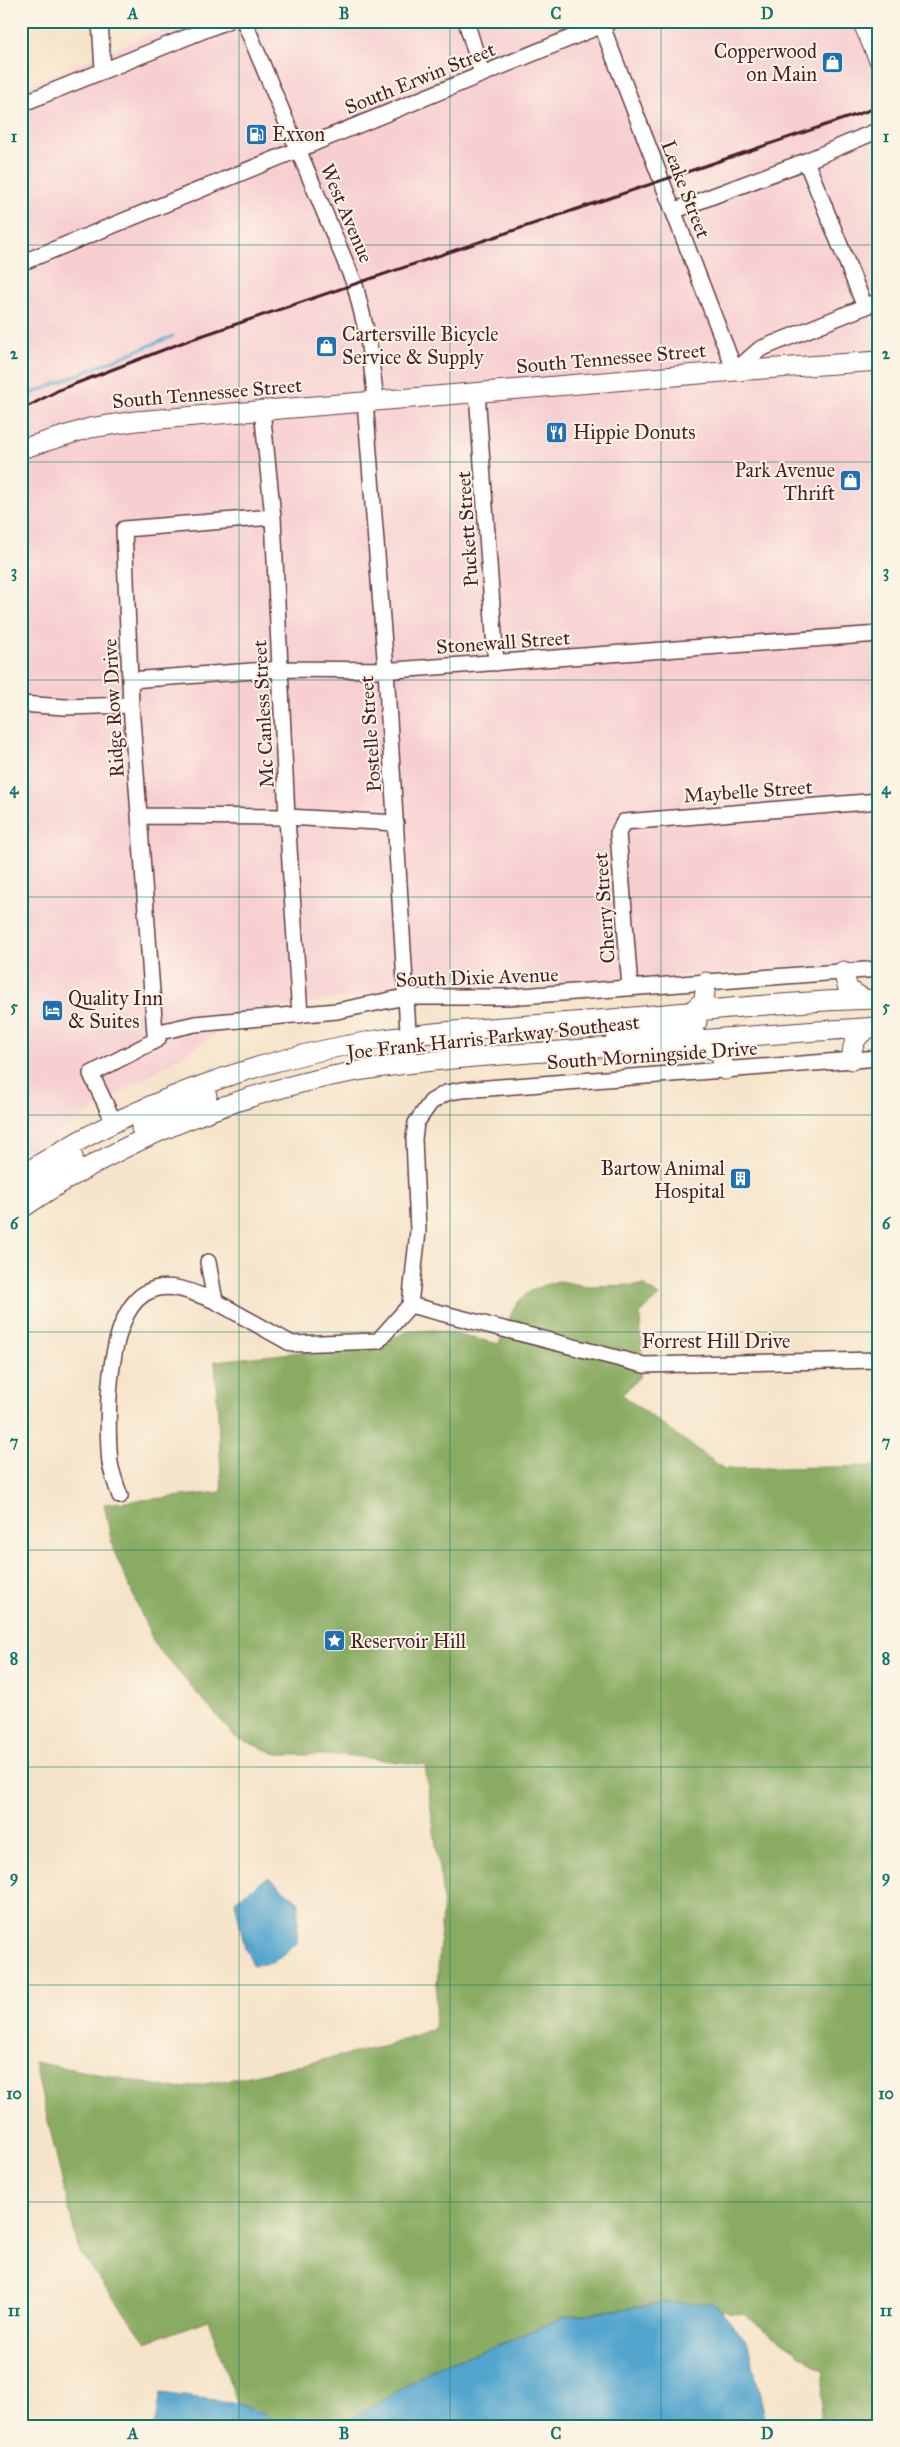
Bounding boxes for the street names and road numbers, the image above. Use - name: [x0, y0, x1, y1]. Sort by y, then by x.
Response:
- street label: South Erwin Street: [341, 37, 499, 119]
- street label: Leake Street: [656, 137, 716, 241]
- street label: West Avenue: [315, 160, 379, 266]
- street label: South Tennessee Street: [515, 338, 707, 378]
- street label: South Tennessee Street: [111, 373, 303, 413]
- street label: Puckett Street: [451, 470, 483, 588]
- street label: Stonewall Street: [435, 625, 571, 659]
- street label: Ridge Row Drive: [97, 638, 130, 778]
- street label: Mc Canless Street: [247, 639, 279, 789]
- street label: Postelle Street: [354, 675, 386, 793]
- street label: Maybelle Street: [683, 775, 813, 807]
- street label: Cherry Street: [588, 852, 620, 964]
- street label: South Dixie Avenue: [395, 962, 559, 992]
- street label: Joe Frank Harris Parkway Southeast: [344, 1010, 641, 1066]
- street label: South Morningside Drive: [546, 1036, 758, 1075]
- street label: Forrest Hill Drive: [642, 1329, 790, 1353]

